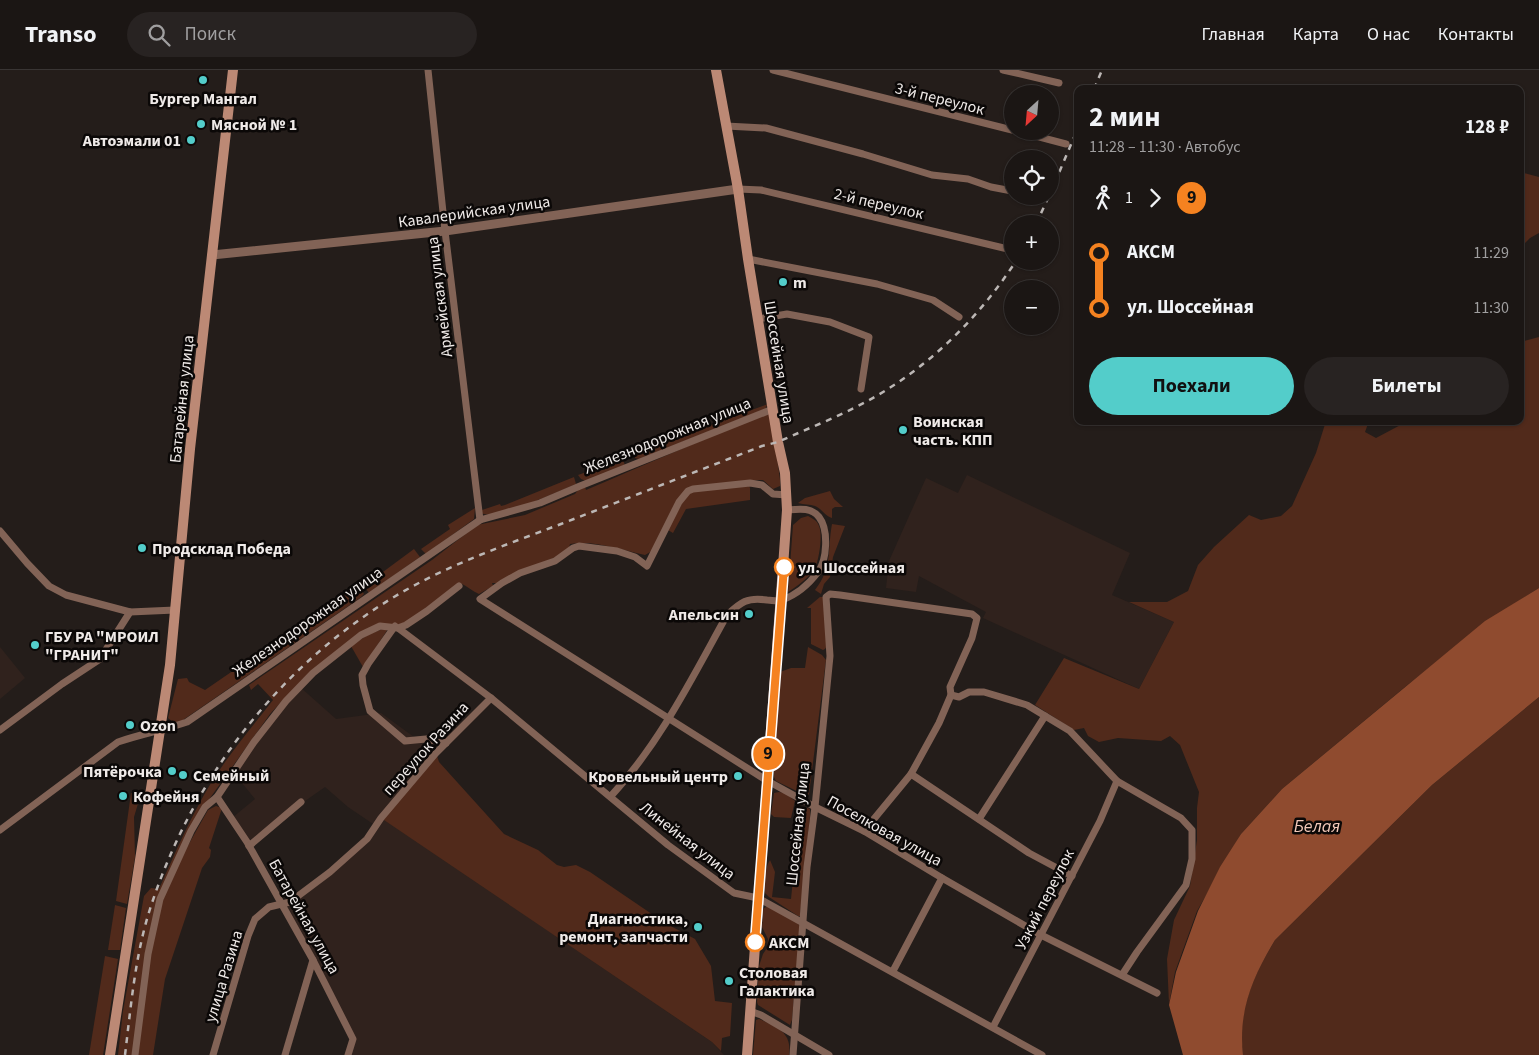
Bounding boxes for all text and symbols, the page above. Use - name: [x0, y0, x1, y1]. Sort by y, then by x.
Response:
- search box: [127, 12, 477, 57]
- text: Transo: [25, 17, 97, 52]
- icon: search: [145, 21, 173, 49]
- text: Поиск: [185, 21, 236, 48]
- text: Главная: [1202, 22, 1265, 47]
- text: Карта: [1293, 22, 1339, 47]
- text: О нас: [1367, 22, 1410, 47]
- text: Контакты: [1438, 22, 1514, 47]
- marker: Бургер Мангал: [197, 74, 209, 86]
- street label: 3-й переулок: [893, 77, 987, 121]
- north arrow: [1004, 85, 1059, 140]
- map controls: [1004, 85, 1059, 335]
- place label: Бургер Мангал: [149, 88, 257, 110]
- text: 2 мин: [1089, 97, 1160, 137]
- place label: Мясной № 1: [211, 114, 297, 136]
- text: 128 ₽: [1465, 114, 1509, 141]
- marker: Мясной № 1: [195, 118, 207, 130]
- place label: Автоэмали 01: [82, 130, 181, 152]
- marker: Автоэмали 01: [185, 134, 197, 146]
- text: 11:28 – 11:30 · Автобус: [1089, 136, 1241, 158]
- button: locate: [1004, 150, 1059, 205]
- street label: 2-й переулок: [832, 183, 926, 225]
- icon: walk: [1089, 184, 1117, 212]
- icon: forward: [1141, 184, 1169, 212]
- text: 9: [1187, 185, 1196, 210]
- text: 1: [1125, 187, 1133, 209]
- street label: Кавалерийская улица: [397, 190, 552, 234]
- button: +: [1004, 215, 1059, 270]
- street label: Армейская улица: [422, 235, 458, 358]
- text: АКСМ: [1127, 239, 1175, 266]
- text: 11:29: [1473, 242, 1509, 264]
- place label: m: [793, 272, 807, 294]
- marker: m: [777, 276, 789, 288]
- button: −: [1004, 280, 1059, 335]
- text: ул. Шоссейная: [1127, 294, 1254, 321]
- text: 11:30: [1473, 297, 1509, 319]
- street label: Шоссейная улица: [758, 299, 800, 425]
- street label: Батарейная улица: [164, 334, 200, 464]
- button: Поехали: [1089, 357, 1294, 415]
- button: Билеты: [1304, 357, 1509, 415]
- street label: Железнодорожная улица: [580, 392, 754, 480]
- place label: Воинская часть. КПП: [913, 411, 993, 451]
- marker: Воинская часть. КПП: [897, 424, 909, 436]
- place label: Продсклад Победа: [152, 538, 291, 560]
- marker: Продсклад Победа: [136, 542, 148, 554]
- marker: ул. Шоссейная: [774, 557, 794, 577]
- place label: ул. Шоссейная: [798, 557, 905, 579]
- street label: Железнодорожная улица: [228, 562, 387, 682]
- place label: Апельсин: [668, 604, 739, 626]
- marker: Апельсин: [743, 608, 755, 620]
- place label: ГБУ РА "МРОИЛ "ГРАНИТ": [45, 626, 159, 666]
- marker: ГБУ РА "МРОИЛ "ГРАНИТ": [29, 639, 41, 651]
- street label: переулок Разина: [378, 697, 474, 800]
- place label: Ozon: [140, 715, 176, 737]
- marker: Ozon: [124, 719, 136, 731]
- line badge: 9: [752, 738, 784, 770]
- text: 9: [763, 741, 773, 766]
- place label: Пятёрочка: [83, 761, 162, 783]
- street label: Шоссейная улица: [781, 761, 815, 887]
- marker: Пятёрочка: [166, 765, 178, 777]
- place label: Семейный: [193, 765, 269, 787]
- place label: Кровельный центр: [588, 766, 728, 788]
- marker: Семейный: [177, 769, 189, 781]
- marker: Кровельный центр: [732, 770, 744, 782]
- place label: Кофейня: [133, 786, 200, 808]
- marker: Кофейня: [117, 790, 129, 802]
- street label: Поселковая улица: [823, 790, 946, 872]
- street label: Линейная улица: [635, 797, 740, 885]
- water label: Белая: [1294, 814, 1341, 839]
- street label: Узкий переулок: [1010, 845, 1080, 954]
- street label: Батарейная улица: [263, 855, 345, 978]
- place label: Диагностика, ремонт, запчасти: [559, 908, 688, 948]
- marker: Диагностика, ремонт, запчасти: [692, 921, 704, 933]
- street label: улица Разина: [200, 928, 248, 1025]
- marker: АКСМ: [745, 932, 765, 952]
- place label: АКСМ: [768, 932, 809, 954]
- place label: Столовая Галактика: [739, 962, 815, 1002]
- marker: Столовая Галактика: [723, 975, 735, 987]

